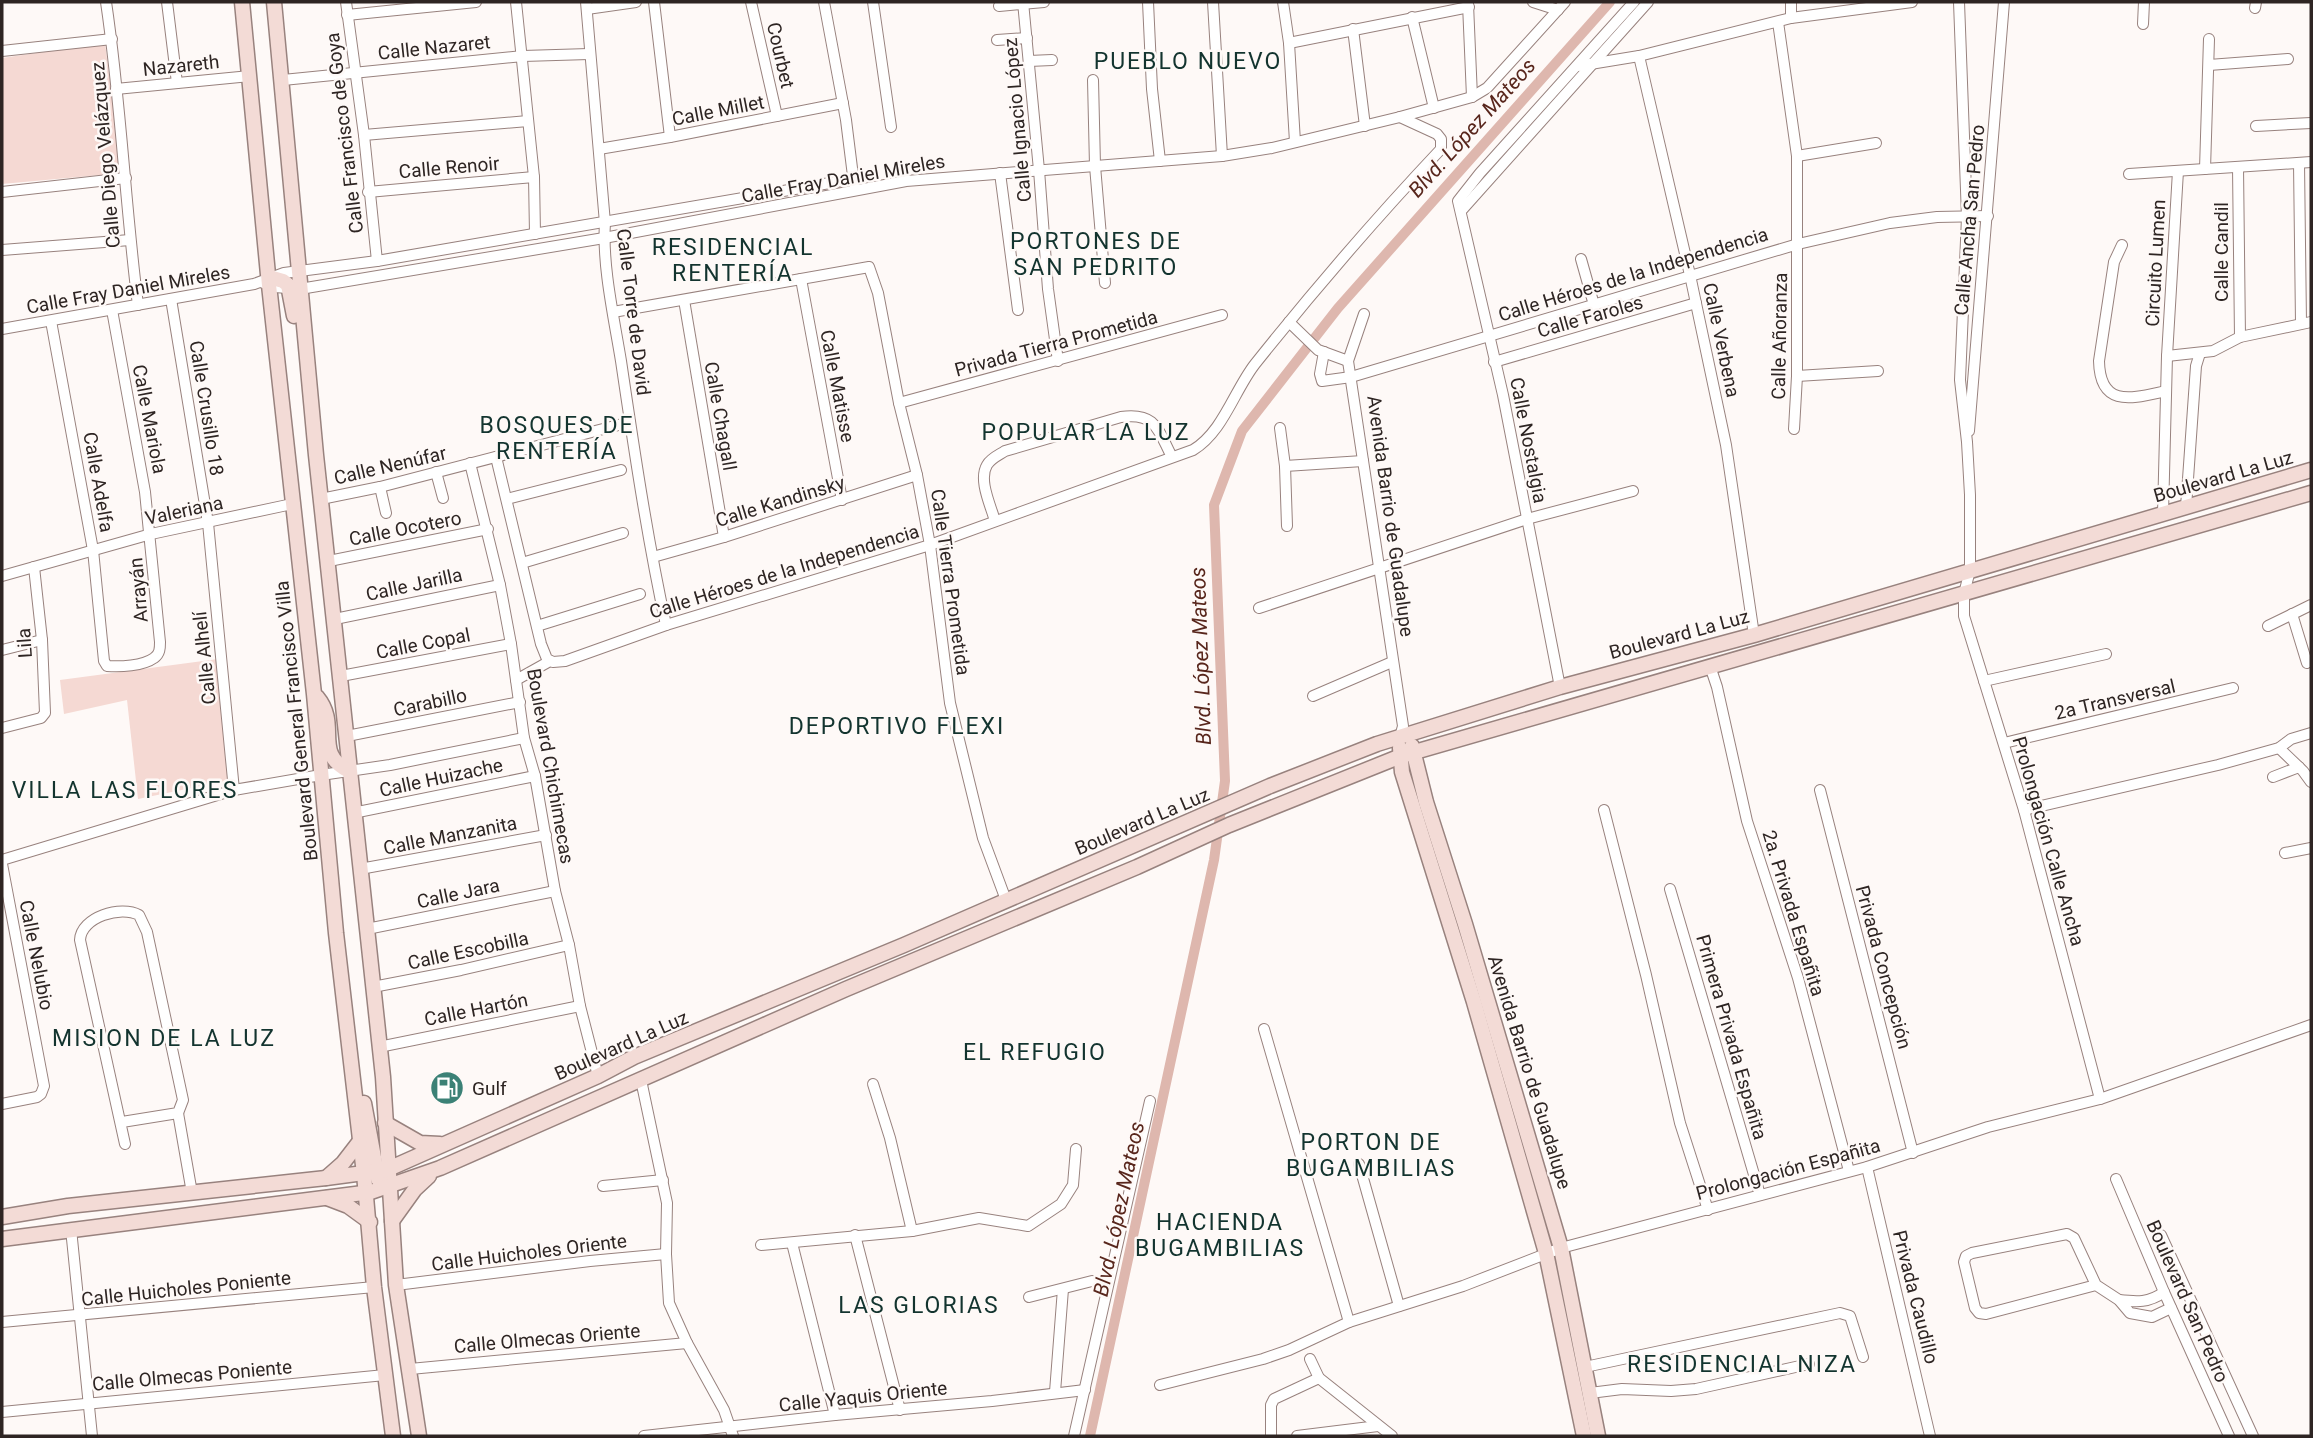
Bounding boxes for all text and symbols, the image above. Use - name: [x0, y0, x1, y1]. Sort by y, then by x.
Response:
- street label: Courbet: [762, 20, 799, 90]
- street label: Calle Nazaret: [377, 30, 491, 65]
- street label: Calle Francisco de Goya: [321, 31, 368, 235]
- street label: Calle Ignacio López: [999, 37, 1036, 203]
- district label: PUEBLO NUEVO: [1094, 48, 1282, 75]
- street label: Nazareth: [142, 50, 220, 81]
- water label: Blvd. López Mateos: [1404, 54, 1540, 202]
- street label: Calle Diego Velázquez: [86, 61, 125, 249]
- street label: Calle Millet: [670, 90, 766, 131]
- street label: Calle Ancha San Pedro: [1950, 124, 1989, 317]
- street label: Calle Fray Daniel Mireles: [739, 149, 947, 208]
- street label: Calle Renoir: [398, 152, 501, 183]
- street label: Circuito Lumen: [2141, 199, 2170, 327]
- street label: Calle Candil: [2210, 202, 2233, 302]
- street label: Calle Héroes de la Independencia: [1495, 222, 1771, 327]
- street label: Calle Torre de David: [612, 227, 655, 397]
- district label: PORTONES DE SAN PEDRITO: [1010, 228, 1182, 281]
- district label: RESIDENCIAL RENTERÍA: [652, 234, 814, 287]
- street label: Calle Fray Daniel Mireles: [24, 260, 232, 319]
- street label: Calle Añoranza: [1767, 272, 1792, 400]
- street label: Calle Verbena: [1698, 281, 1745, 399]
- street label: Calle Faroles: [1535, 290, 1646, 343]
- street label: Privada Tierra Prometida: [952, 305, 1160, 382]
- street label: Calle Matisse: [815, 328, 860, 444]
- street label: Calle Crusillo 18: [184, 339, 229, 477]
- street label: Calle Chagall: [700, 360, 741, 472]
- street label: Calle Mariola: [128, 363, 171, 476]
- street label: Calle Nostalgia: [1505, 375, 1552, 505]
- street label: Avenida Barrio de Guadalupe: [1362, 394, 1419, 638]
- district label: BOSQUES DE RENTERÍA: [479, 412, 635, 465]
- district label: POPULAR LA LUZ: [981, 419, 1191, 446]
- street label: Calle Adelfa: [78, 430, 119, 534]
- street label: Calle Nenúfar: [332, 441, 449, 490]
- street label: Boulevard La Luz: [2151, 446, 2295, 507]
- street label: Calle Kandinsky: [713, 471, 847, 532]
- street label: Calle Tierra Prometida: [926, 488, 975, 677]
- street label: Valeriana: [143, 491, 225, 530]
- street label: Calle Ocotero: [347, 506, 463, 551]
- street label: Calle Héroes de la Independencia: [646, 519, 922, 624]
- street label: Arrayán: [124, 557, 153, 623]
- street label: Calle Jarilla: [364, 563, 465, 606]
- water label: Blvd. López Mateos: [1186, 567, 1216, 745]
- street label: Boulevard General Francisco Villa: [270, 580, 323, 862]
- street label: Boulevard La Luz: [1607, 605, 1752, 664]
- street label: Calle Alhelí: [188, 609, 221, 706]
- street label: Calle Copal: [374, 623, 472, 664]
- street label: Lila: [12, 627, 37, 659]
- street label: Boulevard Chichimecas: [522, 667, 579, 866]
- street label: 2a Transversal: [2053, 674, 2178, 725]
- street label: Carabillo: [391, 683, 469, 721]
- district label: DEPORTIVO FLEXI: [789, 713, 1005, 740]
- street label: Prolongación Calle Ancha: [2008, 734, 2089, 949]
- street label: Calle Huizache: [377, 753, 505, 802]
- district label: VILLA LAS FLORES: [12, 777, 238, 804]
- street label: Boulevard La Luz: [1072, 783, 1213, 860]
- street label: Calle Manzanita: [381, 811, 519, 860]
- street label: 2a. Privada Españita: [1757, 827, 1830, 999]
- street label: Calle Jara: [415, 874, 502, 913]
- street label: Privada Concepción: [1851, 883, 1916, 1051]
- street label: Calle Nelubio: [15, 898, 58, 1012]
- street label: Calle Escobilla: [406, 926, 531, 975]
- street label: Primera Privada Españita: [1691, 932, 1772, 1142]
- street label: Avenida Barrio de Guadalupe: [1483, 952, 1576, 1192]
- street label: Calle Hartón: [422, 988, 530, 1031]
- street label: Boulevard La Luz: [551, 1006, 692, 1085]
- district label: MISION DE LA LUZ: [52, 1025, 276, 1052]
- district label: EL REFUGIO: [963, 1039, 1107, 1066]
- fuel station icon: Gulf: [428, 1069, 466, 1107]
- place label: Gulf: [472, 1077, 507, 1100]
- water label: Blvd. López Mateos: [1089, 1119, 1149, 1299]
- district label: PORTON DE BUGAMBILIAS: [1286, 1129, 1456, 1182]
- street label: Prolongación Españita: [1693, 1134, 1883, 1205]
- district label: HACIENDA BUGAMBILIAS: [1135, 1209, 1305, 1262]
- street label: Boulevard San Pedro: [2141, 1216, 2234, 1386]
- street label: Privada Caudillo: [1888, 1228, 1943, 1366]
- street label: Calle Huicholes Oriente: [430, 1229, 628, 1276]
- street label: Calle Huicholes Poniente: [80, 1266, 292, 1311]
- district label: LAS GLORIAS: [838, 1292, 1000, 1319]
- street label: Calle Olmecas Oriente: [453, 1319, 641, 1358]
- district label: RESIDENCIAL NIZA: [1627, 1351, 1857, 1378]
- street label: Calle Olmecas Poniente: [91, 1355, 293, 1396]
- street label: Calle Yaquis Oriente: [778, 1376, 948, 1417]

